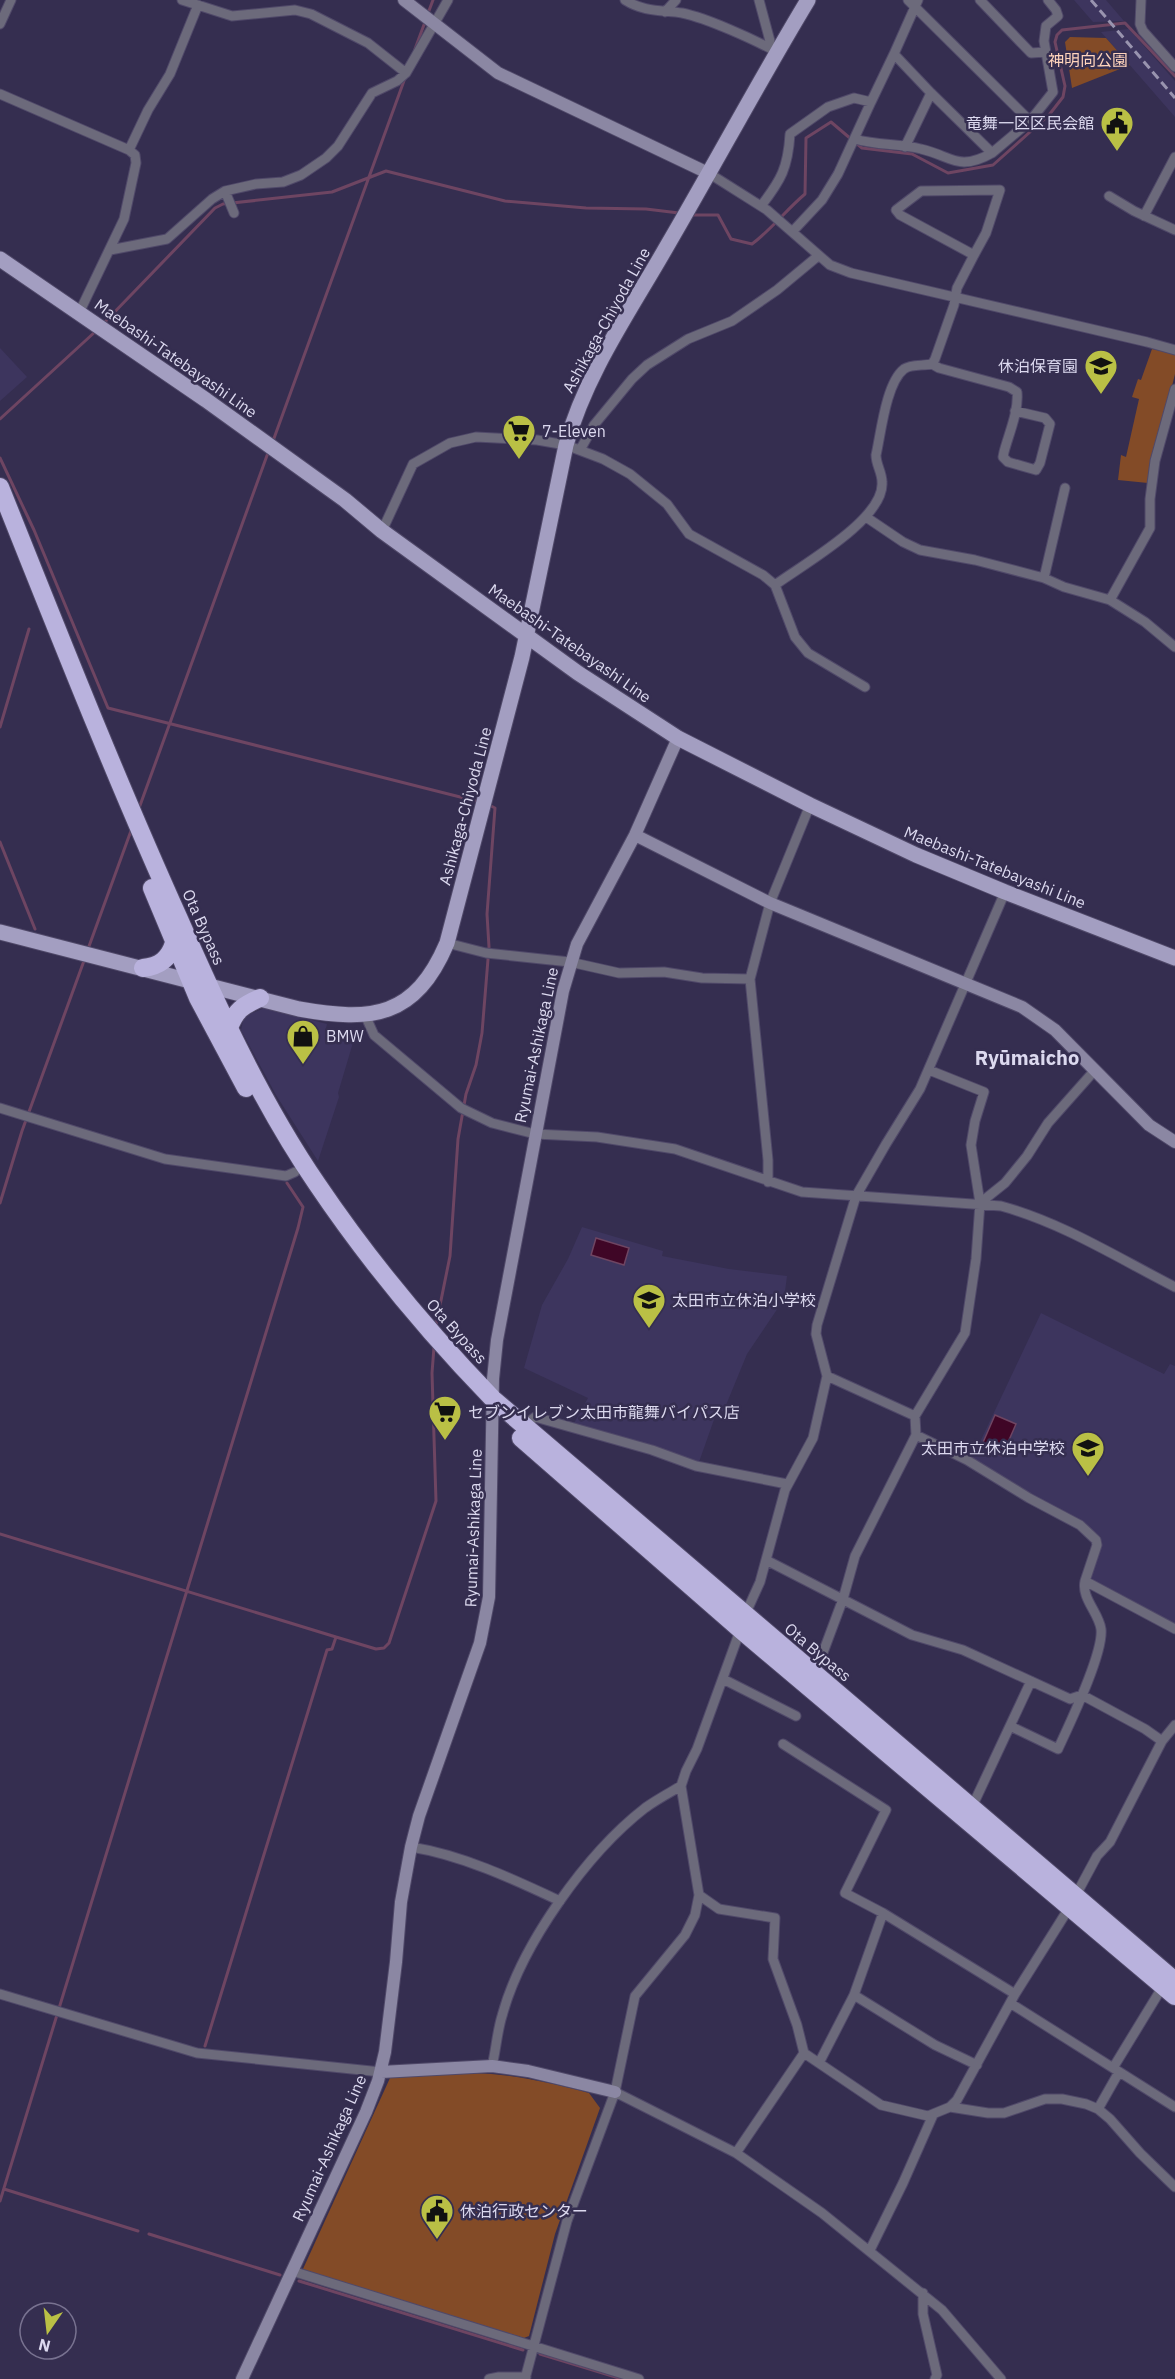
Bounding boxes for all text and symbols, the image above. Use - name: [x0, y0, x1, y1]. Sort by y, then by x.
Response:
- park label: 神明向公園: [1048, 50, 1128, 70]
- public building icon: 竜舞一区区民会館: [1099, 105, 1135, 152]
- place label: 竜舞一区区民会館: [966, 113, 1094, 133]
- street label: Ashikaga-Chiyoda Line: [558, 244, 654, 396]
- street label: Maebashi-Tatebayashi Line: [91, 294, 261, 422]
- school or university icon: 休泊保育園: [1083, 348, 1119, 395]
- place label: 休泊保育園: [998, 356, 1078, 376]
- supermarket icon: 7-Eleven: [501, 413, 537, 460]
- place label: 7-Eleven: [542, 421, 606, 441]
- street label: Maebashi-Tatebayashi Line: [485, 579, 655, 707]
- street label: Ashikaga-Chiyoda Line: [434, 725, 496, 887]
- street label: Maebashi-Tatebayashi Line: [901, 821, 1089, 913]
- street label: Ota Bypass: [178, 886, 230, 968]
- street label: Ryumai-Ashikaga Line: [510, 965, 562, 1125]
- shop icon: BMW: [285, 1018, 321, 1065]
- place label: BMW: [326, 1026, 364, 1046]
- district label: Ryūmaicho: [975, 1044, 1079, 1071]
- school or university icon: 太田市立休泊小学校: [631, 1282, 667, 1329]
- place label: 太田市立休泊小学校: [672, 1290, 816, 1310]
- street label: Ota Bypass: [423, 1294, 491, 1368]
- supermarket icon: セブンイレブン太田市龍舞バイパス店: [427, 1394, 463, 1441]
- place label: セブンイレブン太田市龍舞バイパス店: [468, 1402, 740, 1422]
- school or university icon: 太田市立休泊中学校: [1070, 1430, 1106, 1477]
- place label: 太田市立休泊中学校: [921, 1438, 1065, 1458]
- street label: Ryumai-Ashikaga Line: [460, 1448, 486, 1608]
- street label: Ota Bypass: [781, 1618, 855, 1686]
- street label: Ryumai-Ashikaga Line: [288, 2071, 370, 2224]
- public building icon: 休泊行政センター: [419, 2193, 455, 2240]
- place label: 休泊行政センター: [460, 2201, 588, 2221]
- north arrow: [18, 2301, 78, 2361]
- text: N: [36, 2334, 52, 2357]

